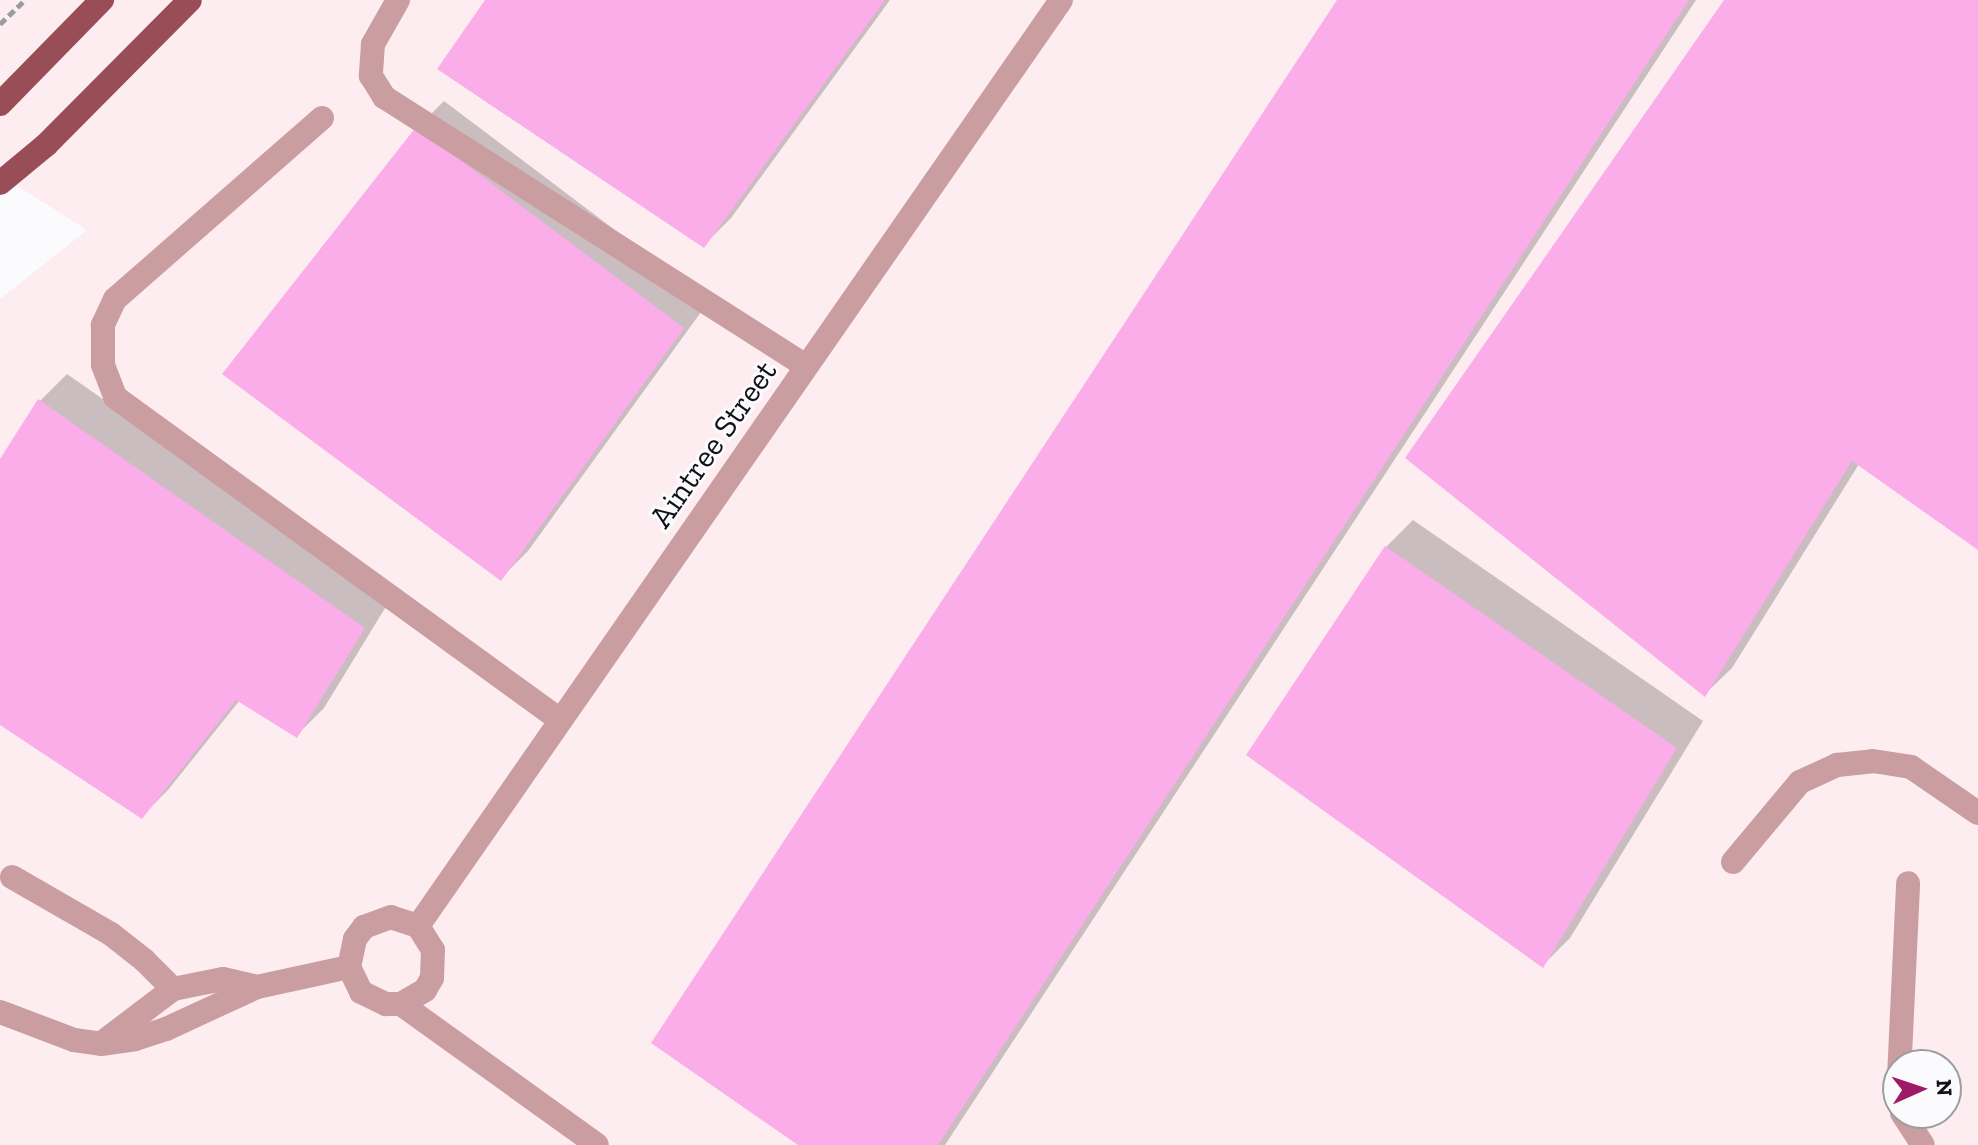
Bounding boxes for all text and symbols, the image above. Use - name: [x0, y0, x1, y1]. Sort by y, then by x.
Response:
- street label: Aintree Street: [641, 353, 785, 535]
- north arrow: [1882, 1049, 1962, 1129]
- text: N: [1931, 1079, 1958, 1097]

